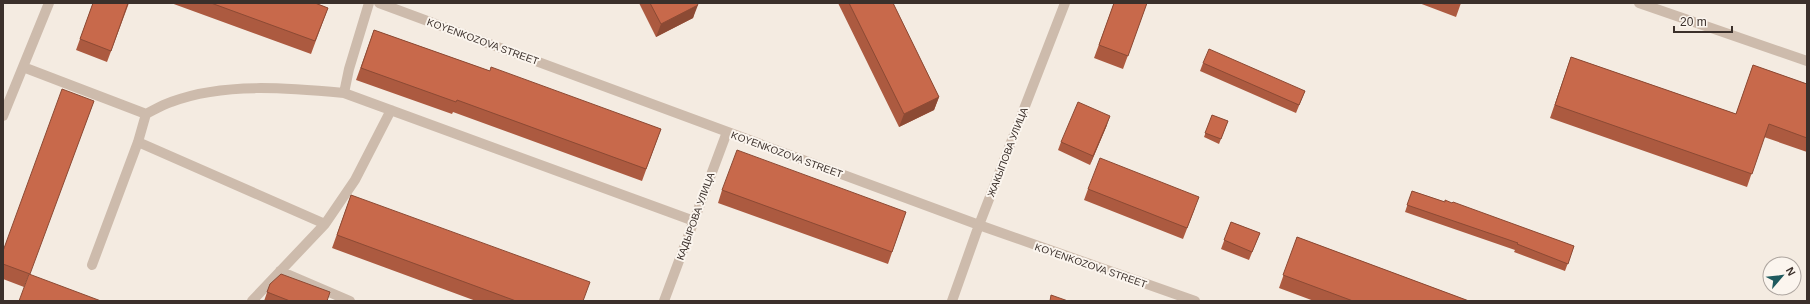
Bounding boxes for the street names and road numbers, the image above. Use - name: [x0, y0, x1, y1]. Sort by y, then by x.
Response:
- street label: KOYENKOZOVA STREET: [426, 16, 540, 67]
- street label: ЖАКЫПОВА УЛИЦА: [985, 105, 1030, 199]
- street label: KOYENKOZOVA STREET: [730, 129, 844, 180]
- street label: КАДЫРОВА УЛИЦА: [675, 171, 717, 261]
- street label: KOYENKOZOVA STREET: [1033, 241, 1148, 290]

